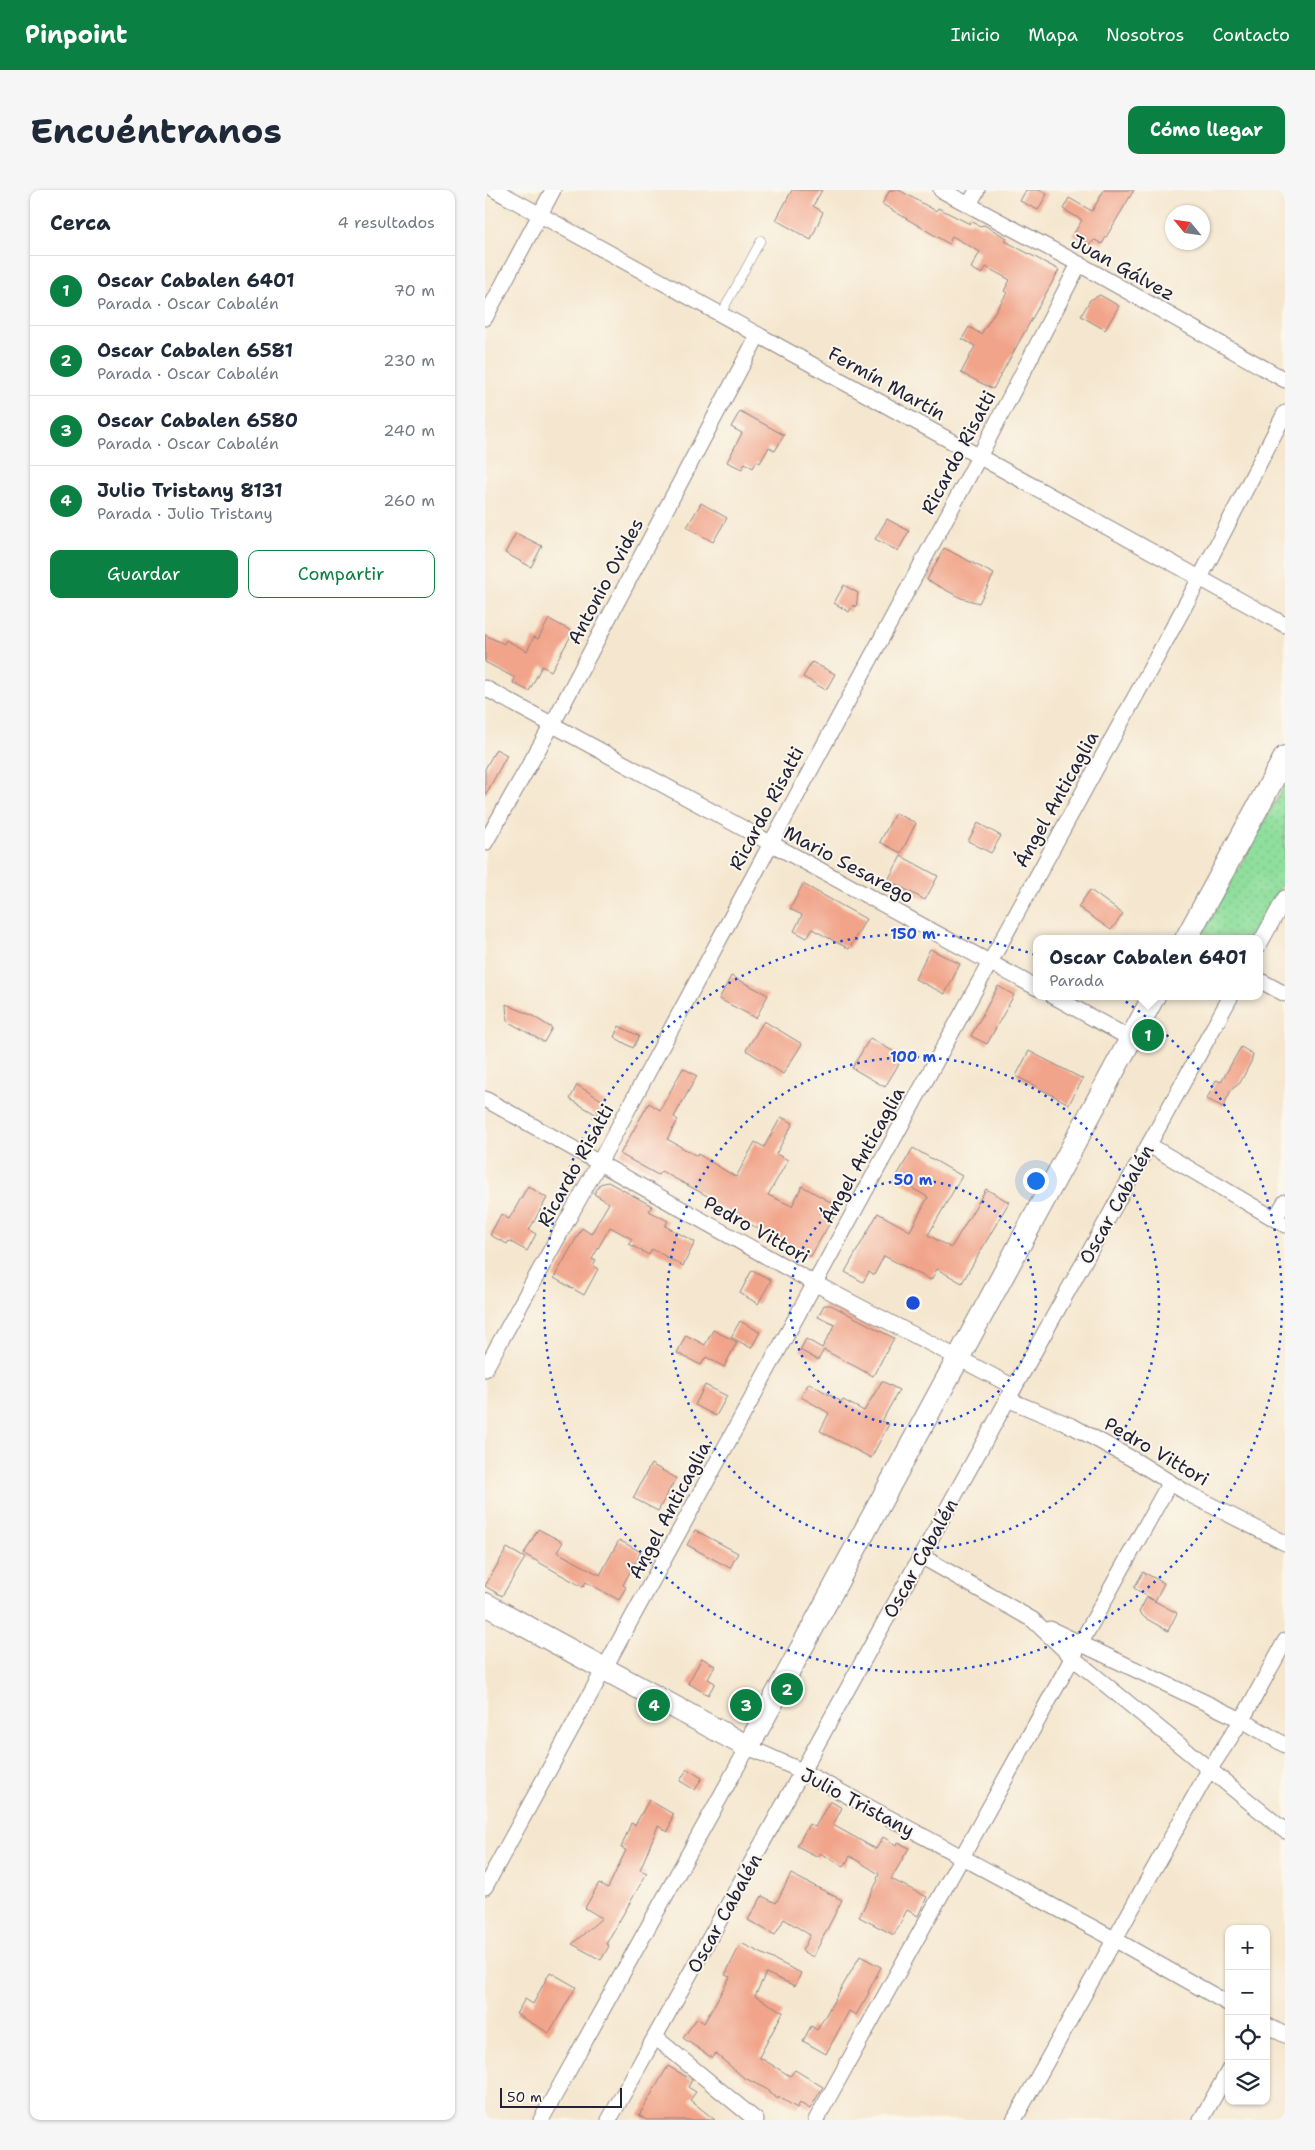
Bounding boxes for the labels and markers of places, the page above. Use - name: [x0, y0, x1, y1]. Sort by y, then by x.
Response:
- pin: 1: [1132, 1016, 1164, 1054]
- centre of rings: [904, 1294, 922, 1312]
- pin: 2: [771, 1670, 803, 1708]
- pin: 4: [638, 1686, 670, 1724]
- pin: 3: [730, 1686, 762, 1724]

